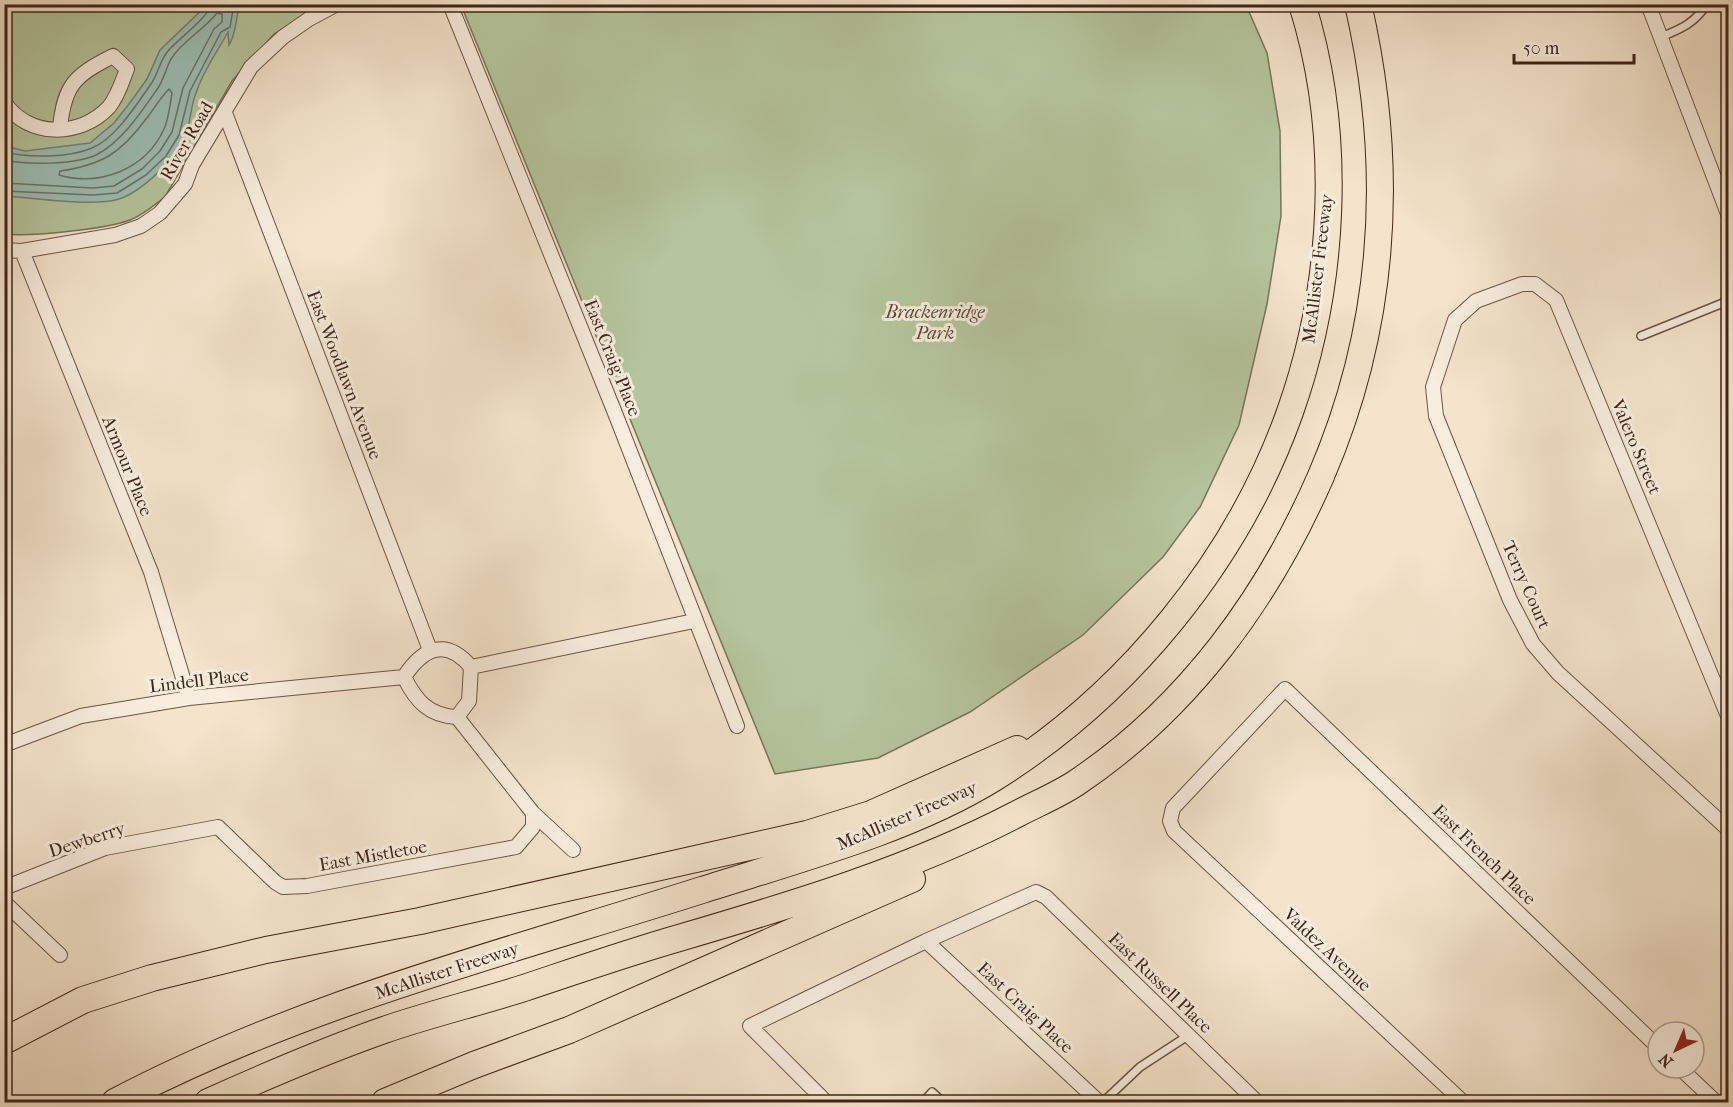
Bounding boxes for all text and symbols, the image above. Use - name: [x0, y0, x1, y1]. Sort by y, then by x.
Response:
- scale bar: [1514, 27, 1634, 65]
- text: 50 m: [1523, 38, 1560, 59]
- street label: River Road: [156, 98, 218, 184]
- street label: McAllister Freeway: [1298, 192, 1338, 345]
- street label: East Woodlawn Avenue: [302, 287, 386, 463]
- street label: East Craig Place: [579, 297, 645, 419]
- park label: Brackenridge Park: [884, 302, 985, 344]
- street label: Valero Street: [1606, 396, 1666, 498]
- street label: Armour Place: [97, 412, 157, 519]
- street label: Terry Court: [1497, 538, 1555, 633]
- street label: Lindell Place: [148, 664, 250, 698]
- street label: McAllister Freeway: [834, 776, 982, 855]
- street label: East French Place: [1428, 800, 1540, 910]
- street label: Dewberry: [46, 817, 129, 862]
- street label: East Mistletoe: [317, 836, 429, 876]
- street label: Valdez Avenue: [1278, 903, 1375, 996]
- street label: East Russell Place: [1104, 928, 1216, 1038]
- street label: McAllister Freeway: [372, 937, 523, 1004]
- street label: East Craig Place: [972, 958, 1078, 1058]
- north arrow: [1646, 1020, 1706, 1080]
- text: N: [1654, 1049, 1677, 1071]

